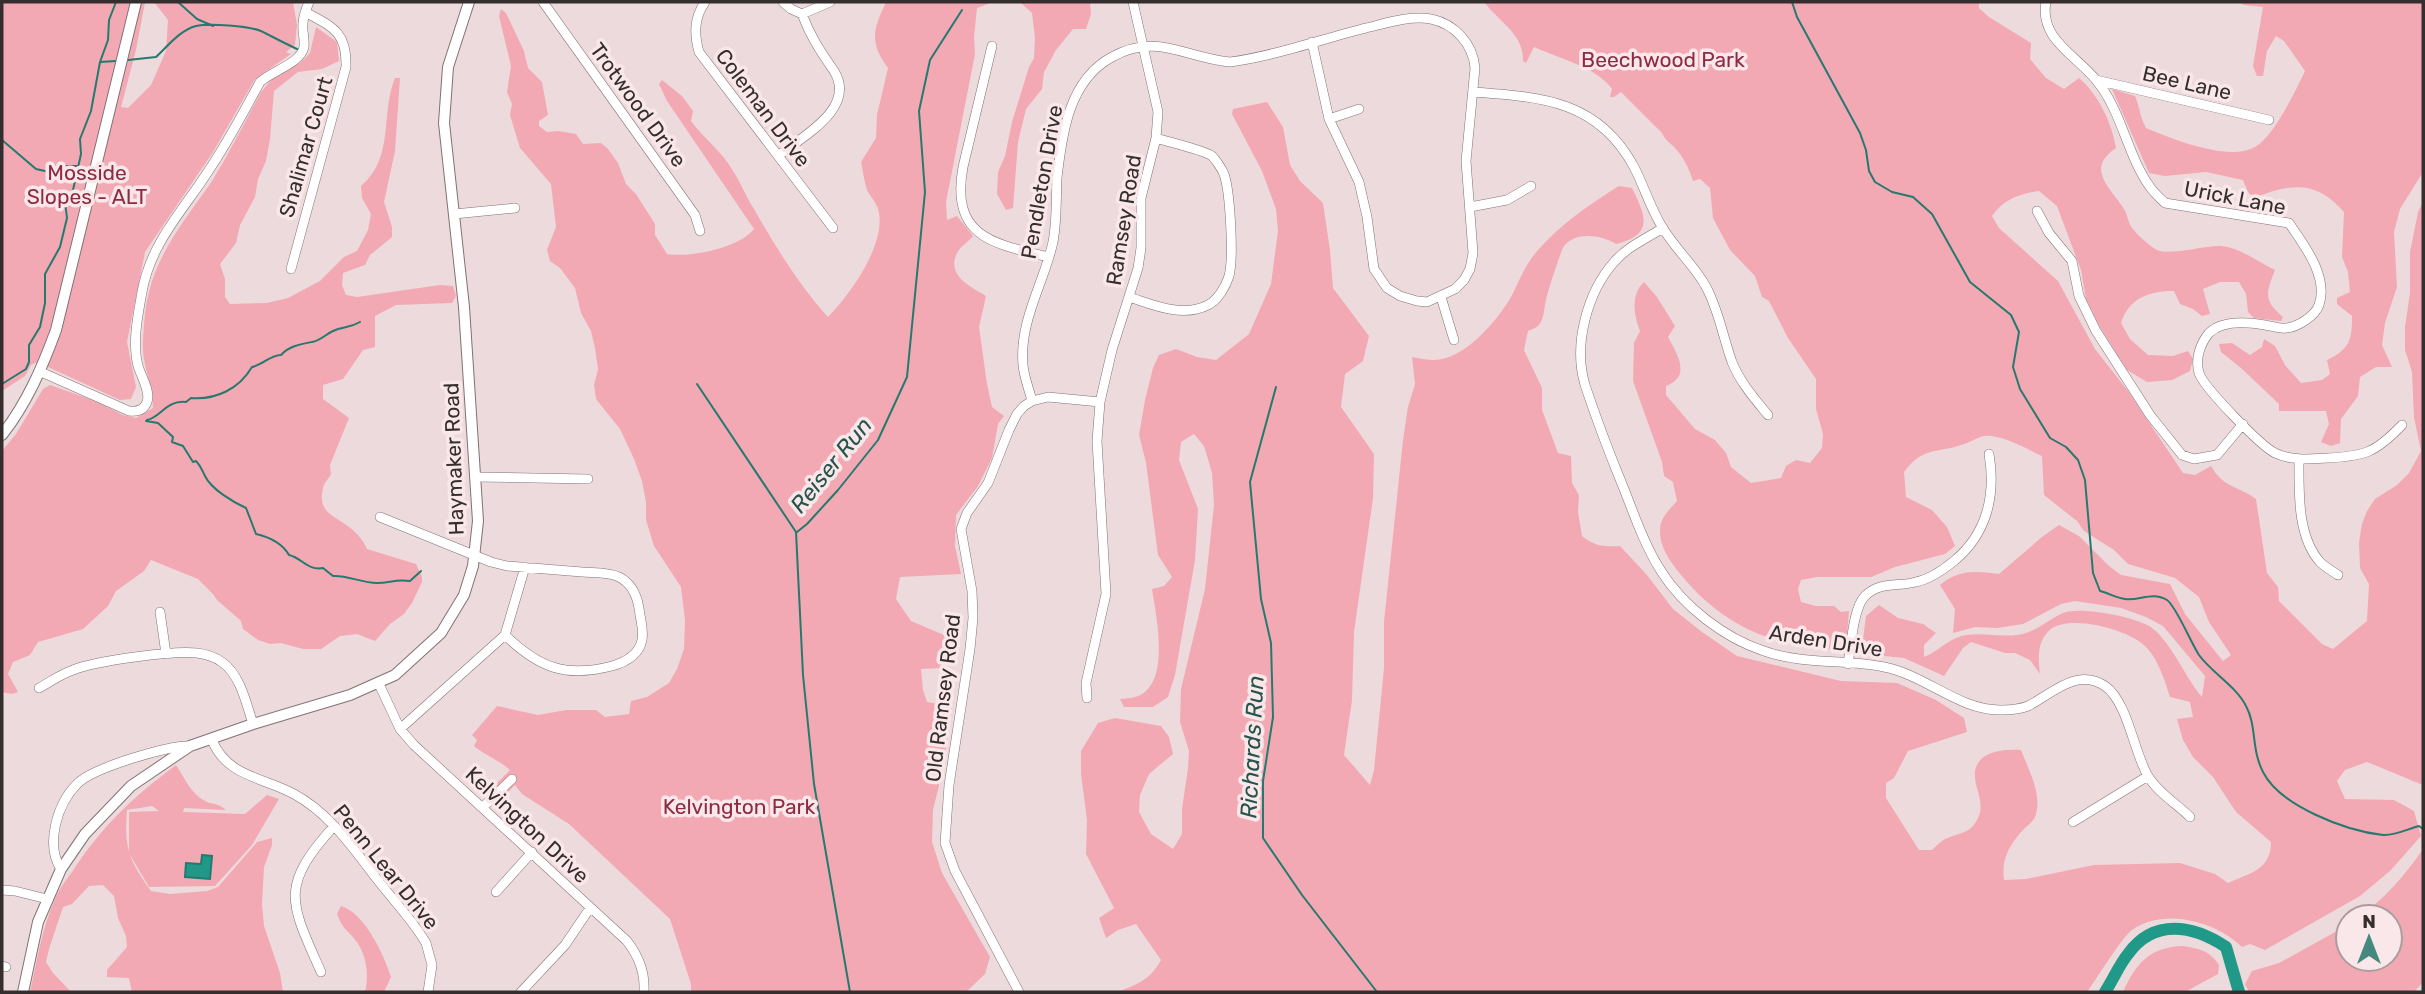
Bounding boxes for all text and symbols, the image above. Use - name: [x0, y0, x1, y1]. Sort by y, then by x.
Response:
- street label: Trotwood Drive: [585, 38, 692, 172]
- street label: Coleman Drive: [711, 44, 816, 172]
- park label: Beechwood Park: [1581, 47, 1745, 72]
- street label: Bee Lane: [2140, 60, 2234, 105]
- street label: Shalimar Court: [273, 74, 338, 220]
- street label: Pendleton Drive: [1016, 103, 1067, 261]
- street label: Ramsey Road: [1101, 153, 1146, 287]
- park label: Mosside Slopes - ALT: [27, 160, 147, 209]
- street label: Urick Lane: [2182, 175, 2288, 220]
- street label: Haymaker Road: [438, 382, 469, 536]
- water label: Reiser Run: [784, 412, 878, 518]
- street label: Old Ramsey Road: [920, 613, 965, 783]
- street label: Arden Drive: [1768, 619, 1885, 662]
- water label: Richards Run: [1234, 675, 1270, 819]
- street label: Kelvington Drive: [460, 761, 594, 888]
- park label: Kelvington Park: [663, 794, 815, 819]
- street label: Penn Lear Drive: [328, 799, 445, 934]
- north arrow: [2334, 903, 2404, 973]
- text: N: [2362, 910, 2376, 933]

